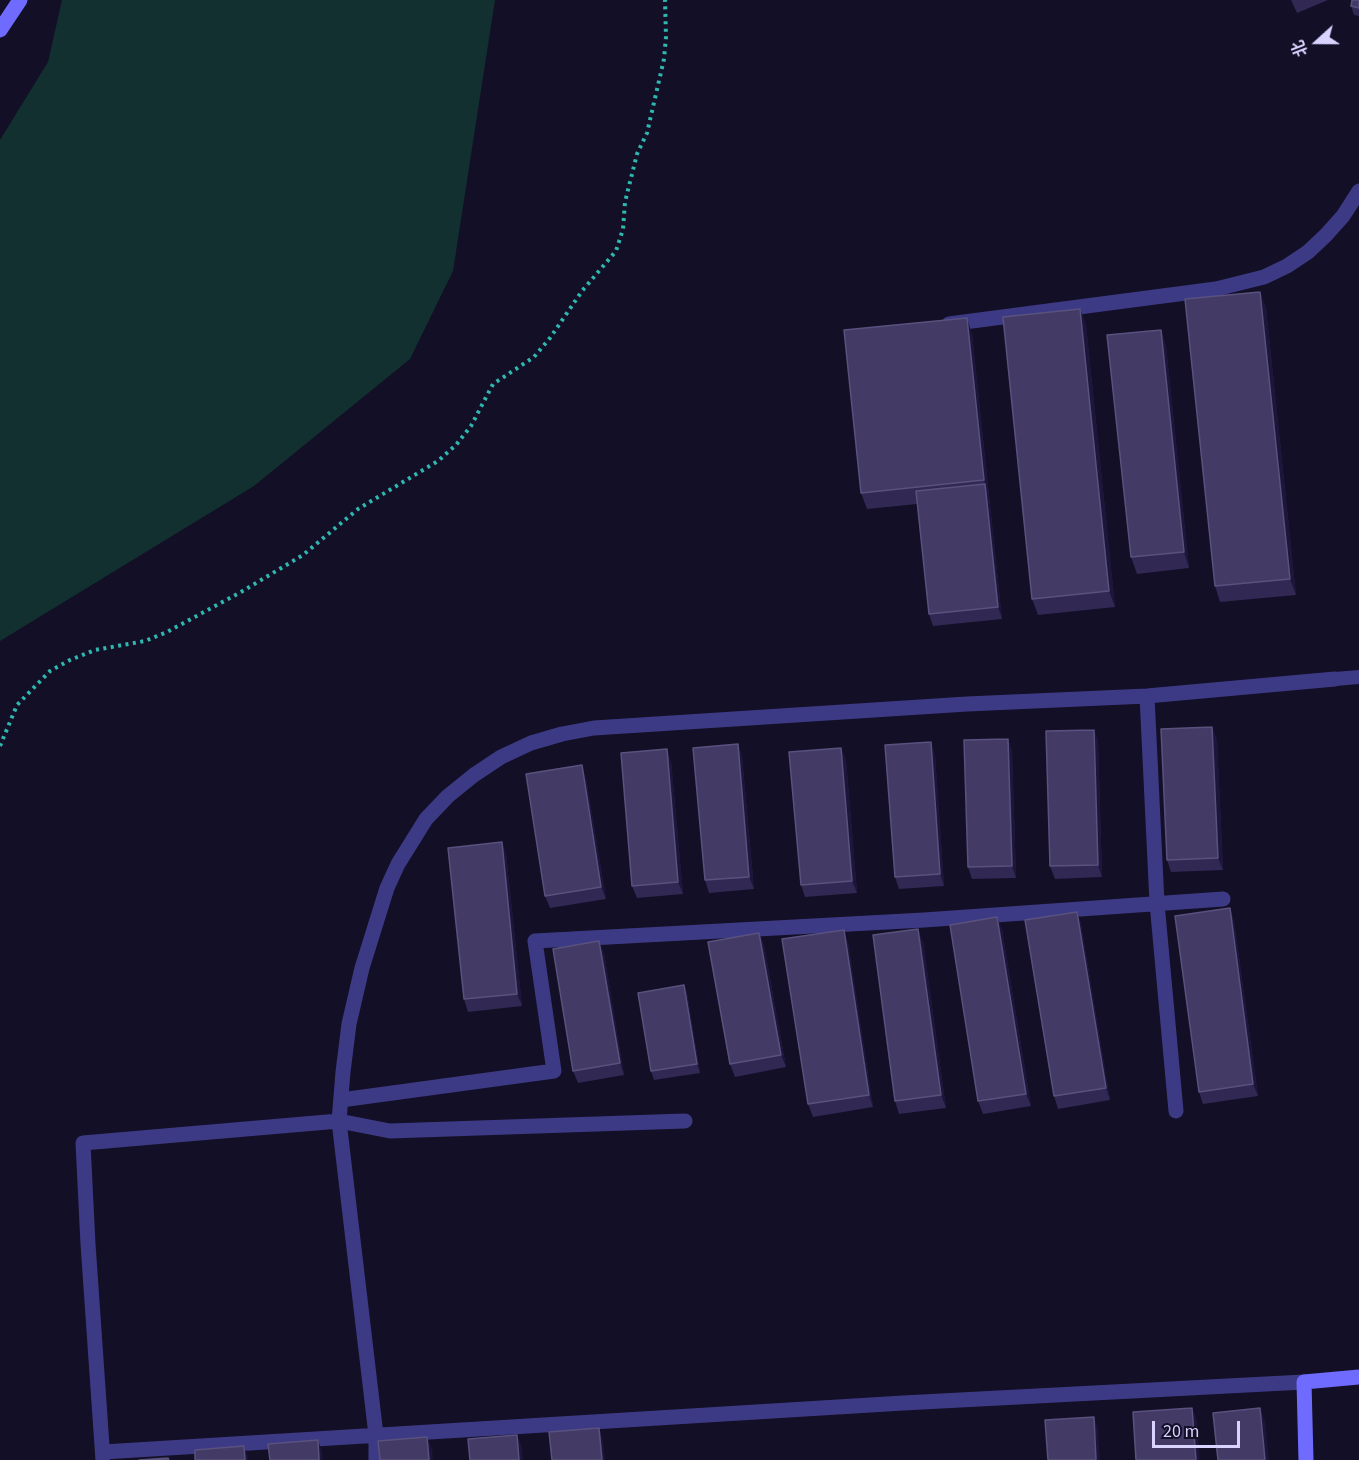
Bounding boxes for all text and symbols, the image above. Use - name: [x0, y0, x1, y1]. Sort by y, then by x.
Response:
- north arrow: [1287, 12, 1347, 72]
- text: 北: [1287, 37, 1313, 60]
- scale bar: [1155, 1409, 1244, 1447]
- text: 20 m: [1163, 1419, 1199, 1444]

